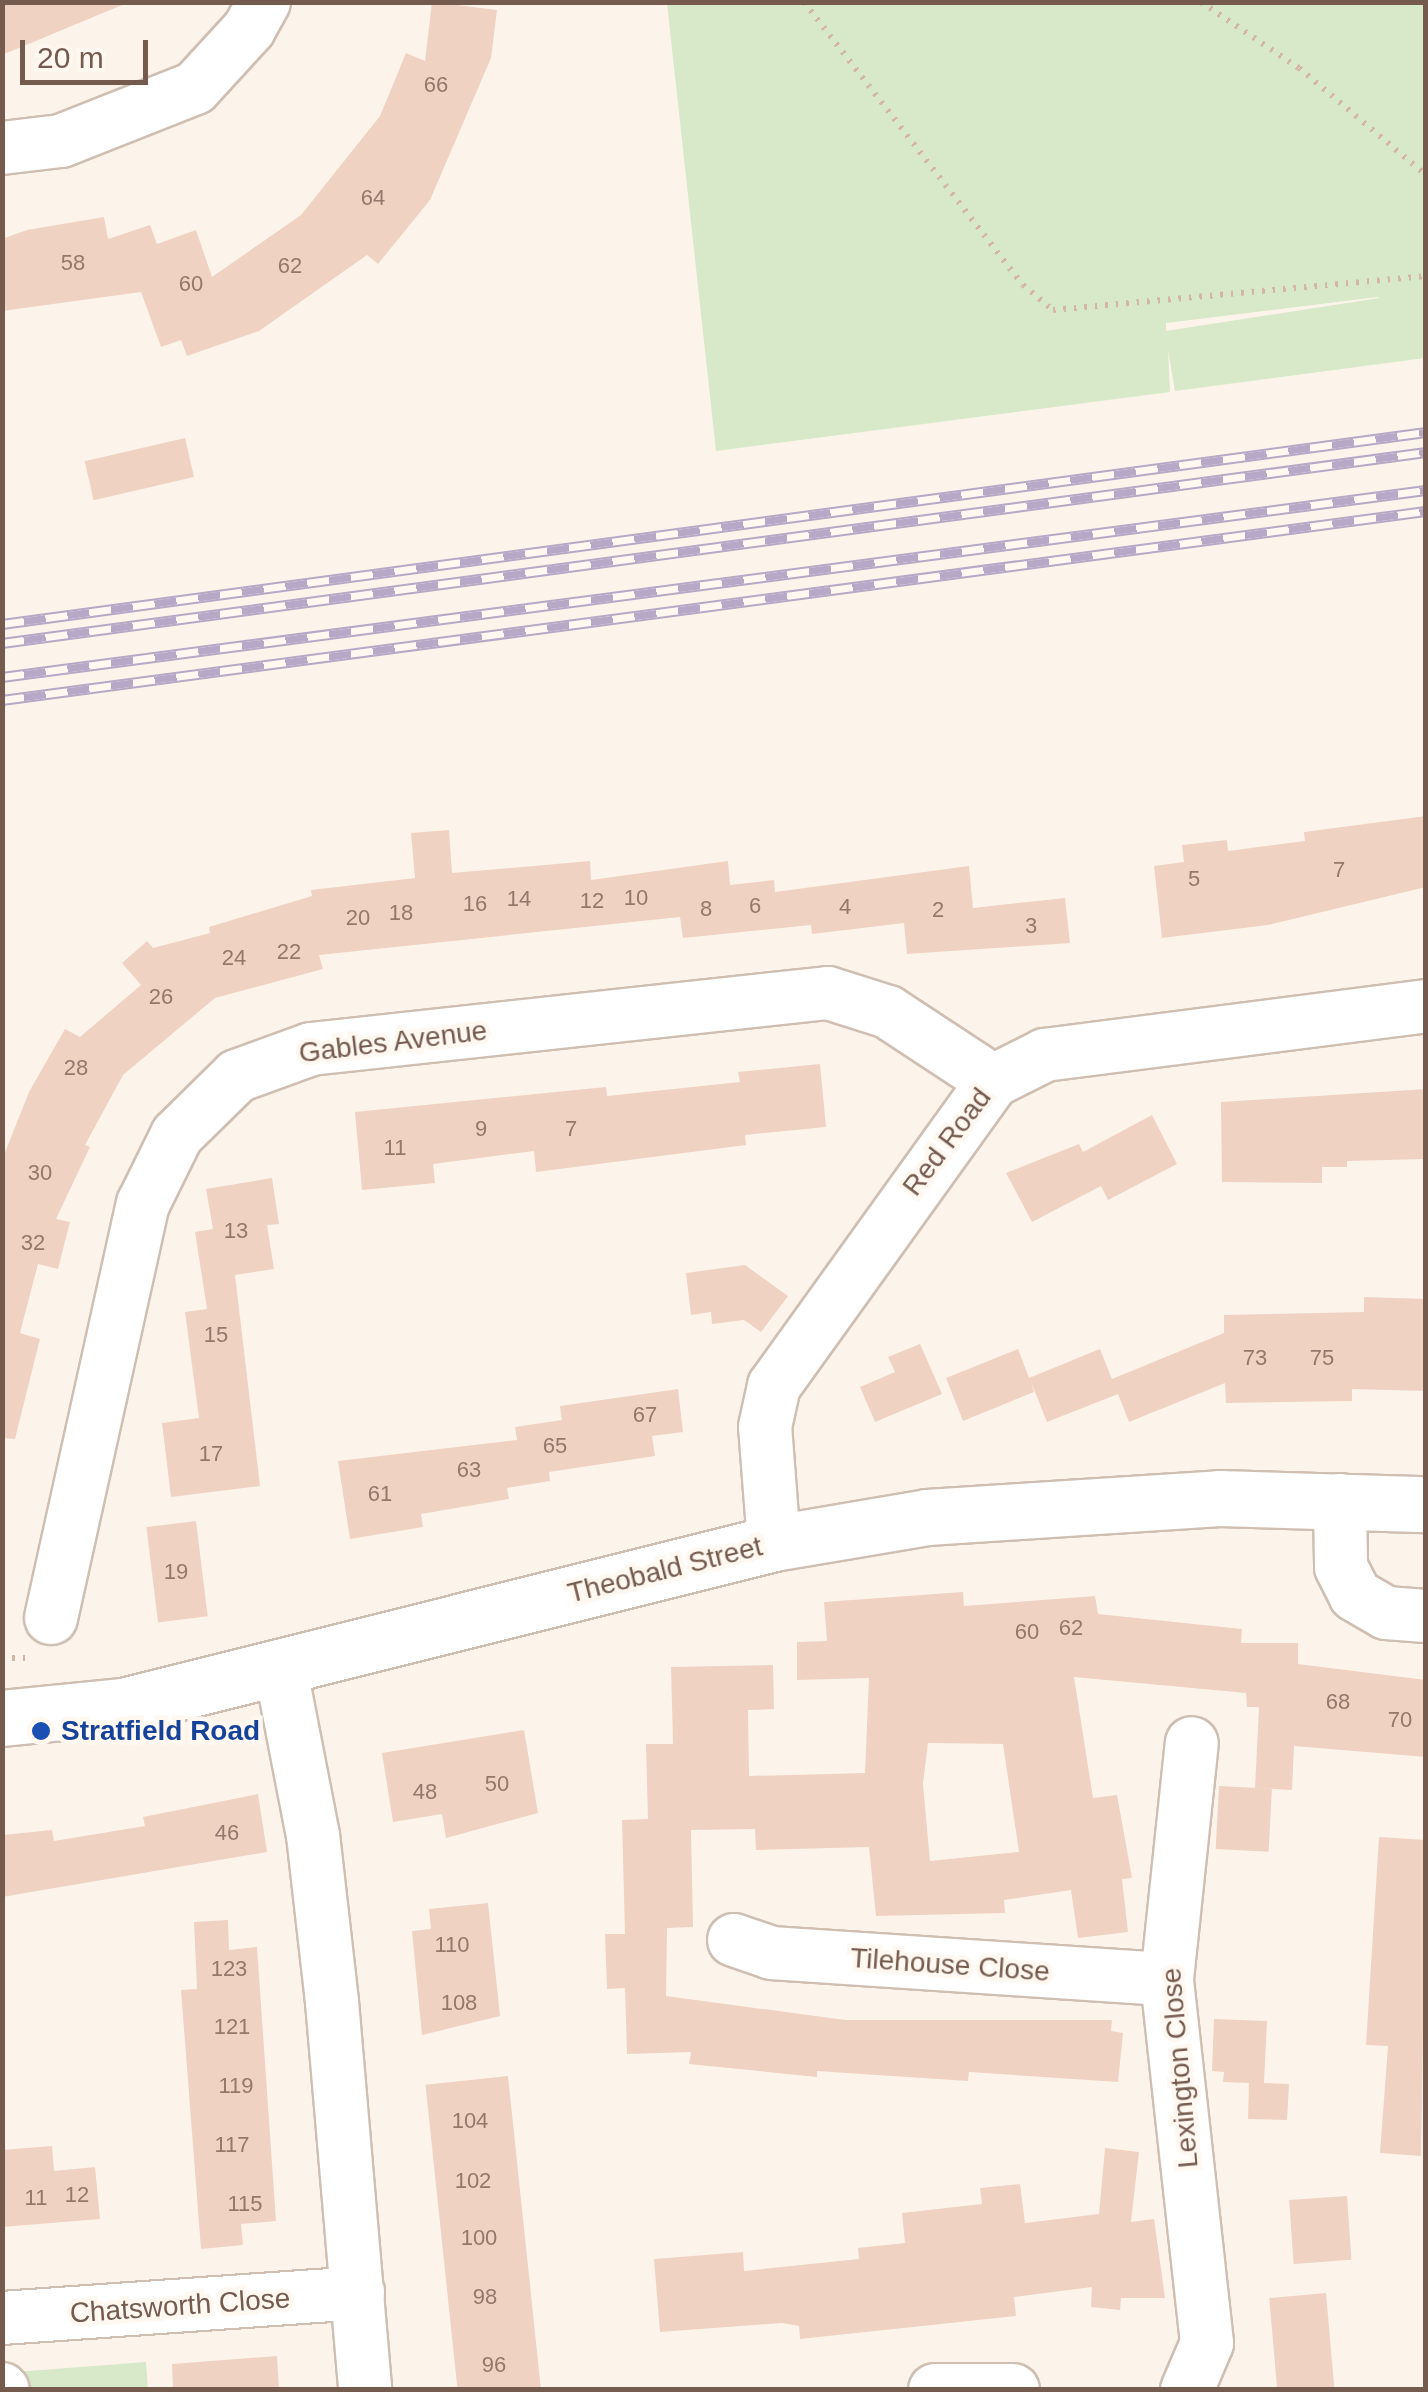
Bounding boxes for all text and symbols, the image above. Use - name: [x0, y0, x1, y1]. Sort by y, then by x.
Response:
- scale bar: [25, 20, 152, 82]
- text: 20 m: [37, 41, 104, 74]
- house number: 66: [424, 72, 448, 98]
- house number: 64: [361, 185, 385, 211]
- house number: 58: [61, 250, 85, 276]
- house number: 62: [278, 253, 302, 279]
- house number: 60: [179, 271, 203, 297]
- house number: 7: [1333, 857, 1345, 883]
- house number: 5: [1188, 866, 1200, 892]
- house number: 10: [624, 885, 648, 911]
- house number: 14: [507, 886, 531, 912]
- house number: 12: [580, 888, 604, 914]
- house number: 16: [463, 891, 487, 917]
- house number: 6: [749, 893, 761, 919]
- house number: 4: [839, 894, 851, 920]
- house number: 8: [700, 896, 712, 922]
- house number: 2: [932, 897, 944, 923]
- house number: 18: [389, 900, 413, 926]
- house number: 20: [346, 905, 370, 931]
- house number: 3: [1025, 913, 1037, 939]
- house number: 22: [277, 939, 301, 965]
- house number: 24: [222, 945, 246, 971]
- house number: 26: [149, 984, 173, 1010]
- street label: Gables Avenue: [296, 1014, 490, 1070]
- house number: 28: [64, 1055, 88, 1081]
- street label: Red Road: [896, 1082, 998, 1202]
- house number: 9: [475, 1116, 487, 1142]
- house number: 7: [565, 1116, 577, 1142]
- house number: 11: [384, 1135, 406, 1161]
- house number: 30: [28, 1160, 52, 1186]
- house number: 13: [224, 1218, 248, 1244]
- house number: 32: [21, 1230, 45, 1256]
- house number: 15: [204, 1322, 228, 1348]
- house number: 73: [1243, 1345, 1267, 1371]
- house number: 75: [1310, 1345, 1334, 1371]
- house number: 67: [633, 1402, 657, 1428]
- house number: 65: [543, 1433, 567, 1459]
- house number: 17: [199, 1441, 223, 1467]
- house number: 63: [457, 1457, 481, 1483]
- house number: 61: [368, 1481, 392, 1507]
- street label: Theobald Street: [564, 1530, 766, 1610]
- house number: 19: [164, 1559, 188, 1585]
- house number: 62: [1059, 1615, 1083, 1641]
- house number: 60: [1015, 1619, 1039, 1645]
- house number: 68: [1326, 1689, 1350, 1715]
- house number: 70: [1388, 1707, 1412, 1733]
- place label: Stratfield Road: [61, 1714, 260, 1748]
- marker: Stratfield Road: [30, 1720, 52, 1742]
- house number: 50: [485, 1771, 509, 1797]
- house number: 48: [413, 1779, 437, 1805]
- house number: 46: [215, 1820, 239, 1846]
- house number: 110: [434, 1932, 470, 1958]
- street label: Tilehouse Close: [849, 1941, 1051, 1989]
- house number: 123: [211, 1956, 247, 1982]
- street label: Lexington Close: [1155, 1967, 1205, 2169]
- house number: 108: [441, 1990, 477, 2016]
- house number: 121: [214, 2014, 250, 2040]
- house number: 119: [218, 2073, 254, 2099]
- house number: 104: [452, 2108, 488, 2134]
- house number: 117: [214, 2132, 250, 2158]
- house number: 102: [455, 2168, 491, 2194]
- house number: 12: [65, 2182, 89, 2208]
- house number: 11: [25, 2185, 47, 2211]
- house number: 115: [227, 2191, 263, 2217]
- house number: 100: [461, 2225, 497, 2251]
- street label: Chatsworth Close: [69, 2282, 291, 2330]
- house number: 98: [473, 2284, 497, 2310]
- house number: 96: [482, 2352, 506, 2378]

